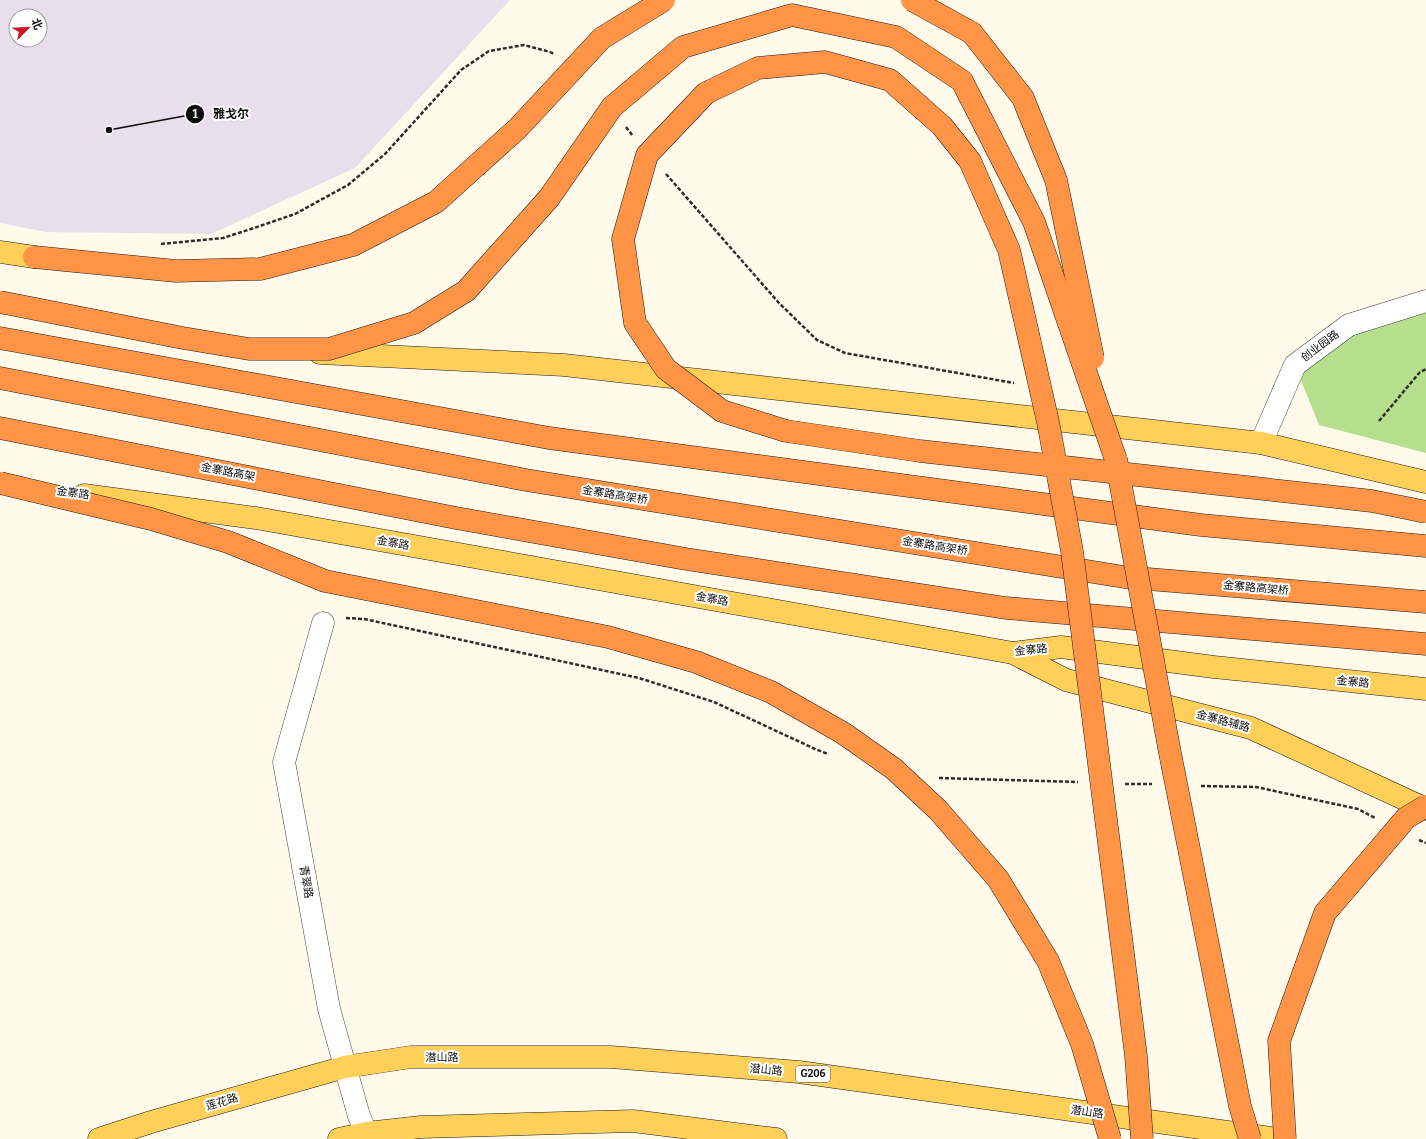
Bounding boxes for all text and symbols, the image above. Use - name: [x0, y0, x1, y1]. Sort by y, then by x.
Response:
- north arrow: [8, 8, 48, 48]
- text: 北: [29, 16, 45, 32]
- callout: 雅戈尔: [185, 102, 257, 126]
- text: 1: [192, 107, 198, 121]
- text: 雅戈尔: [213, 107, 249, 121]
- street label: 创业园路: [1299, 328, 1341, 364]
- street label: 金寨路高架: [200, 460, 256, 484]
- street label: 金寨路高架桥: [581, 483, 649, 507]
- street label: 金寨路: [56, 484, 90, 502]
- street label: 金寨路: [376, 534, 410, 552]
- street label: 金寨路高架桥: [901, 534, 969, 558]
- street label: 金寨路高架桥: [1223, 579, 1289, 597]
- street label: 金寨路: [695, 590, 729, 608]
- street label: 金寨路: [1014, 642, 1048, 658]
- street label: 金寨路: [1336, 674, 1370, 690]
- street label: 金寨路辅路: [1195, 708, 1251, 734]
- street label: 青翠路: [297, 865, 315, 899]
- street label: 潜山路: [426, 1051, 459, 1064]
- street label: 潜山路: [749, 1062, 783, 1078]
- road number: G206: [796, 1066, 830, 1082]
- street label: 莲花路: [204, 1091, 240, 1113]
- street label: 潜山路: [1070, 1103, 1104, 1121]

